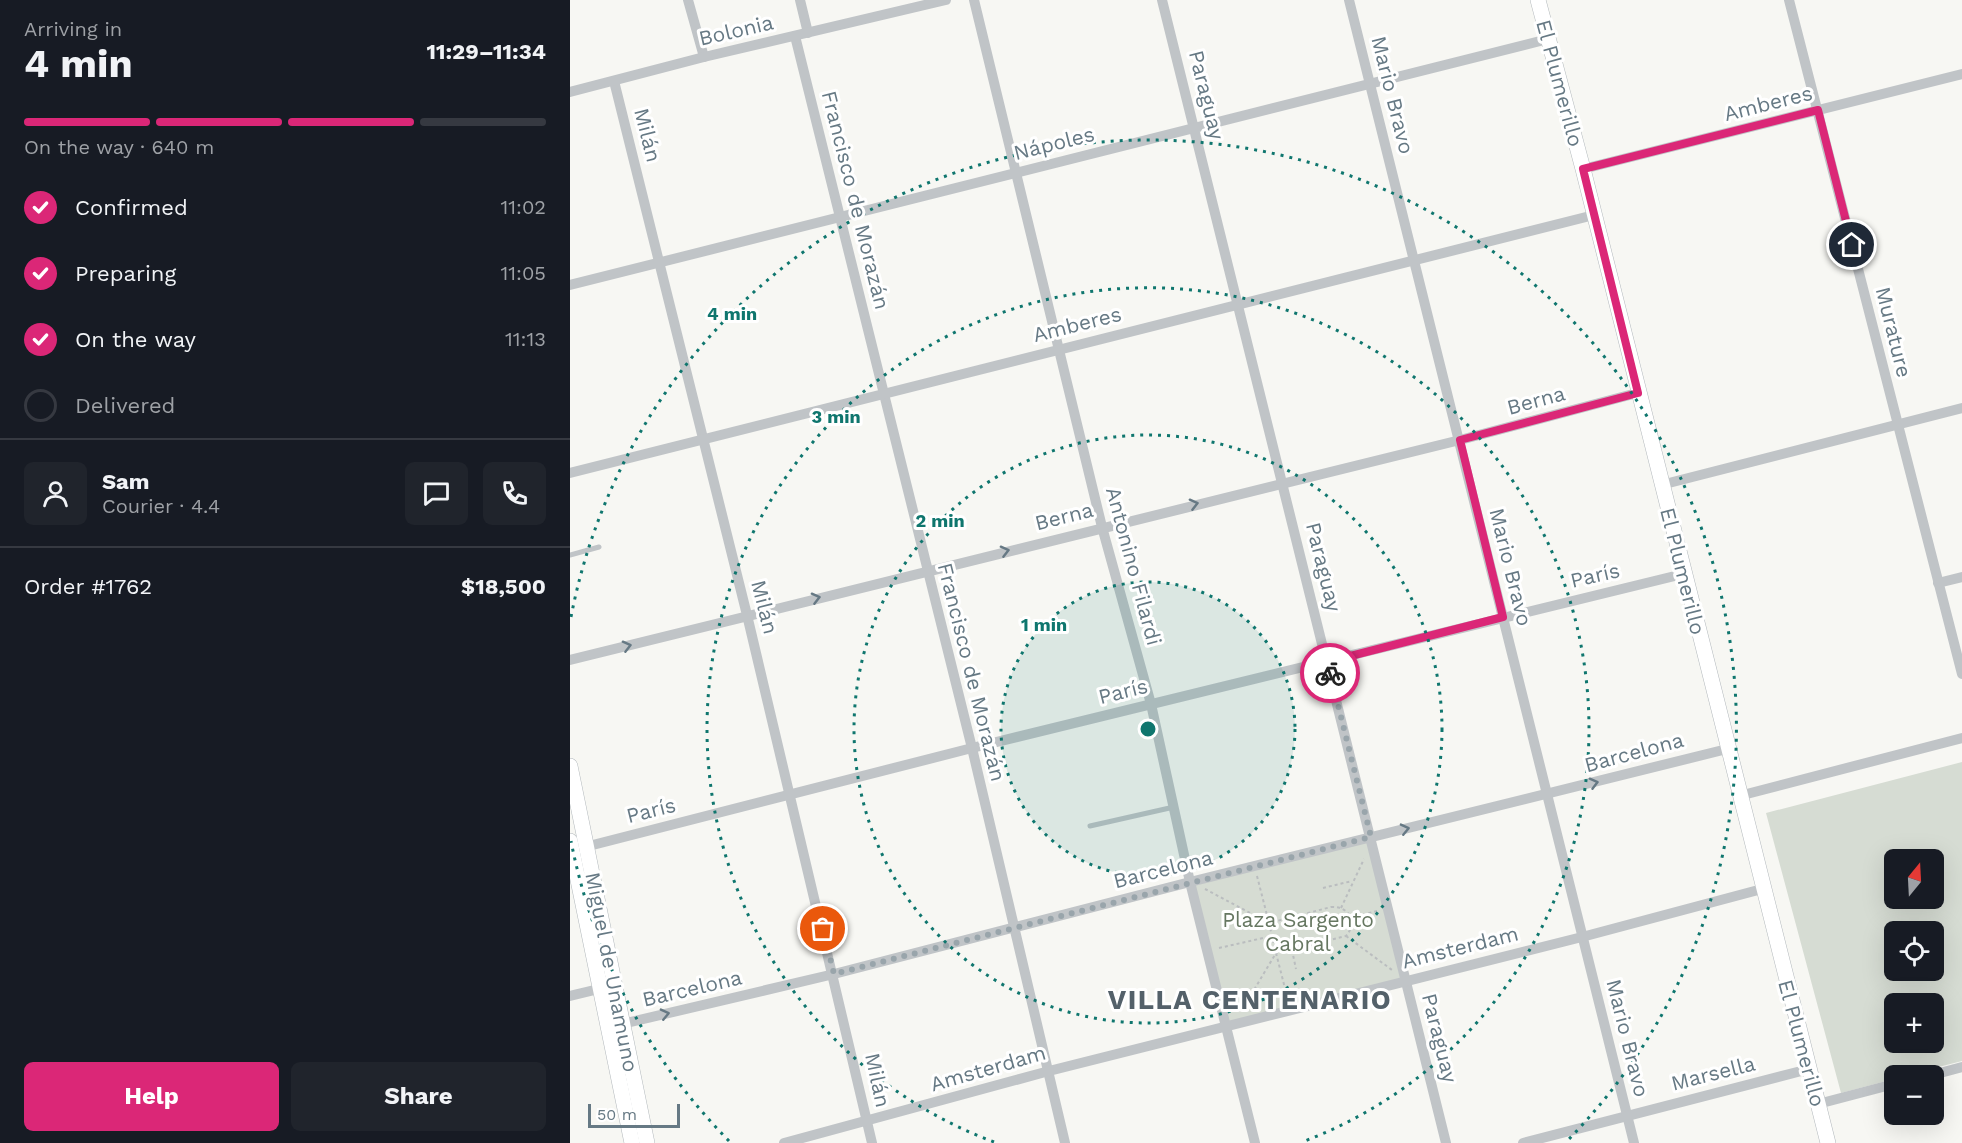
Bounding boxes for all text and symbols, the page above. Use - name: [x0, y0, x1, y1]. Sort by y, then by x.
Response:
- street label: Bolonia: [696, 9, 776, 51]
- text: Arriving in: [24, 17, 122, 41]
- street label: El Plumerillo: [1531, 17, 1589, 149]
- street label: Mario Bravo: [1366, 33, 1420, 157]
- text: 11:29–11:34: [427, 39, 546, 64]
- text: 4 min: [24, 41, 133, 86]
- street label: Paraguay: [1184, 48, 1230, 142]
- street label: Amberes: [1721, 80, 1815, 126]
- street label: Francisco de Morazán: [817, 88, 895, 312]
- street label: Milán: [629, 105, 667, 165]
- street label: Nápoles: [1011, 121, 1097, 165]
- text: On the way · 640 m: [24, 135, 214, 159]
- icon: check: [24, 191, 57, 224]
- text: Confirmed: [75, 195, 188, 220]
- text: 11:02: [500, 195, 546, 219]
- pin: [1826, 219, 1877, 270]
- icon: home: [1835, 228, 1868, 261]
- icon: check: [24, 257, 57, 290]
- text: Preparing: [75, 261, 176, 286]
- text: 11:05: [500, 261, 546, 285]
- street label: Murature: [1871, 284, 1917, 380]
- street label: Amberes: [1030, 301, 1124, 347]
- text: 4 min: [707, 303, 757, 324]
- icon: check: [24, 323, 57, 356]
- text: On the way: [75, 327, 196, 352]
- text: 11:13: [505, 327, 546, 351]
- street label: Berna: [1504, 380, 1568, 420]
- text: Delivered: [75, 393, 175, 418]
- text: 3 min: [811, 406, 861, 427]
- button: person: [24, 462, 87, 525]
- button: chat: [405, 462, 468, 525]
- button: phone: [483, 462, 546, 525]
- text: Sam: [102, 469, 150, 494]
- street label: Antonino Filardi: [1101, 484, 1167, 648]
- text: Courier · 4.4: [102, 494, 220, 518]
- street label: Berna: [1032, 497, 1096, 535]
- one-way arrow: [1189, 499, 1199, 512]
- street label: Mario Bravo: [1484, 505, 1538, 629]
- street label: El Plumerillo: [1655, 505, 1711, 637]
- text: 2 min: [915, 510, 965, 531]
- street label: Paraguay: [1301, 520, 1347, 614]
- one-way arrow: [1000, 545, 1010, 558]
- street label: París: [1568, 557, 1622, 593]
- street label: Francisco de Morazán: [933, 560, 1011, 784]
- text: Order #1762: [24, 574, 152, 599]
- text: $18,500: [461, 574, 546, 599]
- street label: Milán: [746, 577, 784, 637]
- one-way arrow: [811, 593, 821, 606]
- text: 1 min: [1021, 614, 1067, 635]
- one-way arrow: [622, 640, 632, 653]
- courier: [1300, 643, 1360, 703]
- icon: bike: [1314, 657, 1347, 690]
- street label: París: [1096, 673, 1150, 709]
- centre of rings: [1138, 719, 1158, 739]
- street label: Barcelona: [1582, 727, 1686, 777]
- one-way arrow: [1588, 778, 1599, 790]
- street label: París: [624, 792, 678, 828]
- one-way arrow: [1399, 823, 1409, 836]
- street label: Barcelona: [1111, 845, 1215, 893]
- north arrow: [1884, 849, 1944, 909]
- map controls: [1884, 849, 1944, 1125]
- street label: Miguel de Unamuno: [580, 870, 644, 1074]
- pin: [797, 903, 848, 954]
- park label: Plaza Sargento Cabral: [1222, 907, 1374, 956]
- icon: bag: [806, 912, 839, 945]
- street label: Amsterdam: [1399, 920, 1521, 974]
- button: locate: [1884, 921, 1944, 981]
- street label: Barcelona: [640, 964, 744, 1012]
- street label: Mario Bravo: [1601, 976, 1655, 1100]
- street label: El Plumerillo: [1773, 977, 1831, 1109]
- district label: VILLA CENTENARIO: [1108, 984, 1392, 1016]
- street label: Paraguay: [1417, 991, 1463, 1085]
- button: +: [1884, 993, 1944, 1053]
- one-way arrow: [660, 1009, 670, 1022]
- street label: Amsterdam: [927, 1040, 1049, 1096]
- street label: Marsella: [1668, 1050, 1758, 1096]
- street label: Milán: [860, 1051, 896, 1109]
- button: Help: [24, 1062, 279, 1131]
- button: Share: [291, 1062, 546, 1131]
- button: −: [1884, 1065, 1944, 1125]
- scale bar: [588, 1101, 680, 1128]
- text: 50 m: [597, 1105, 637, 1124]

